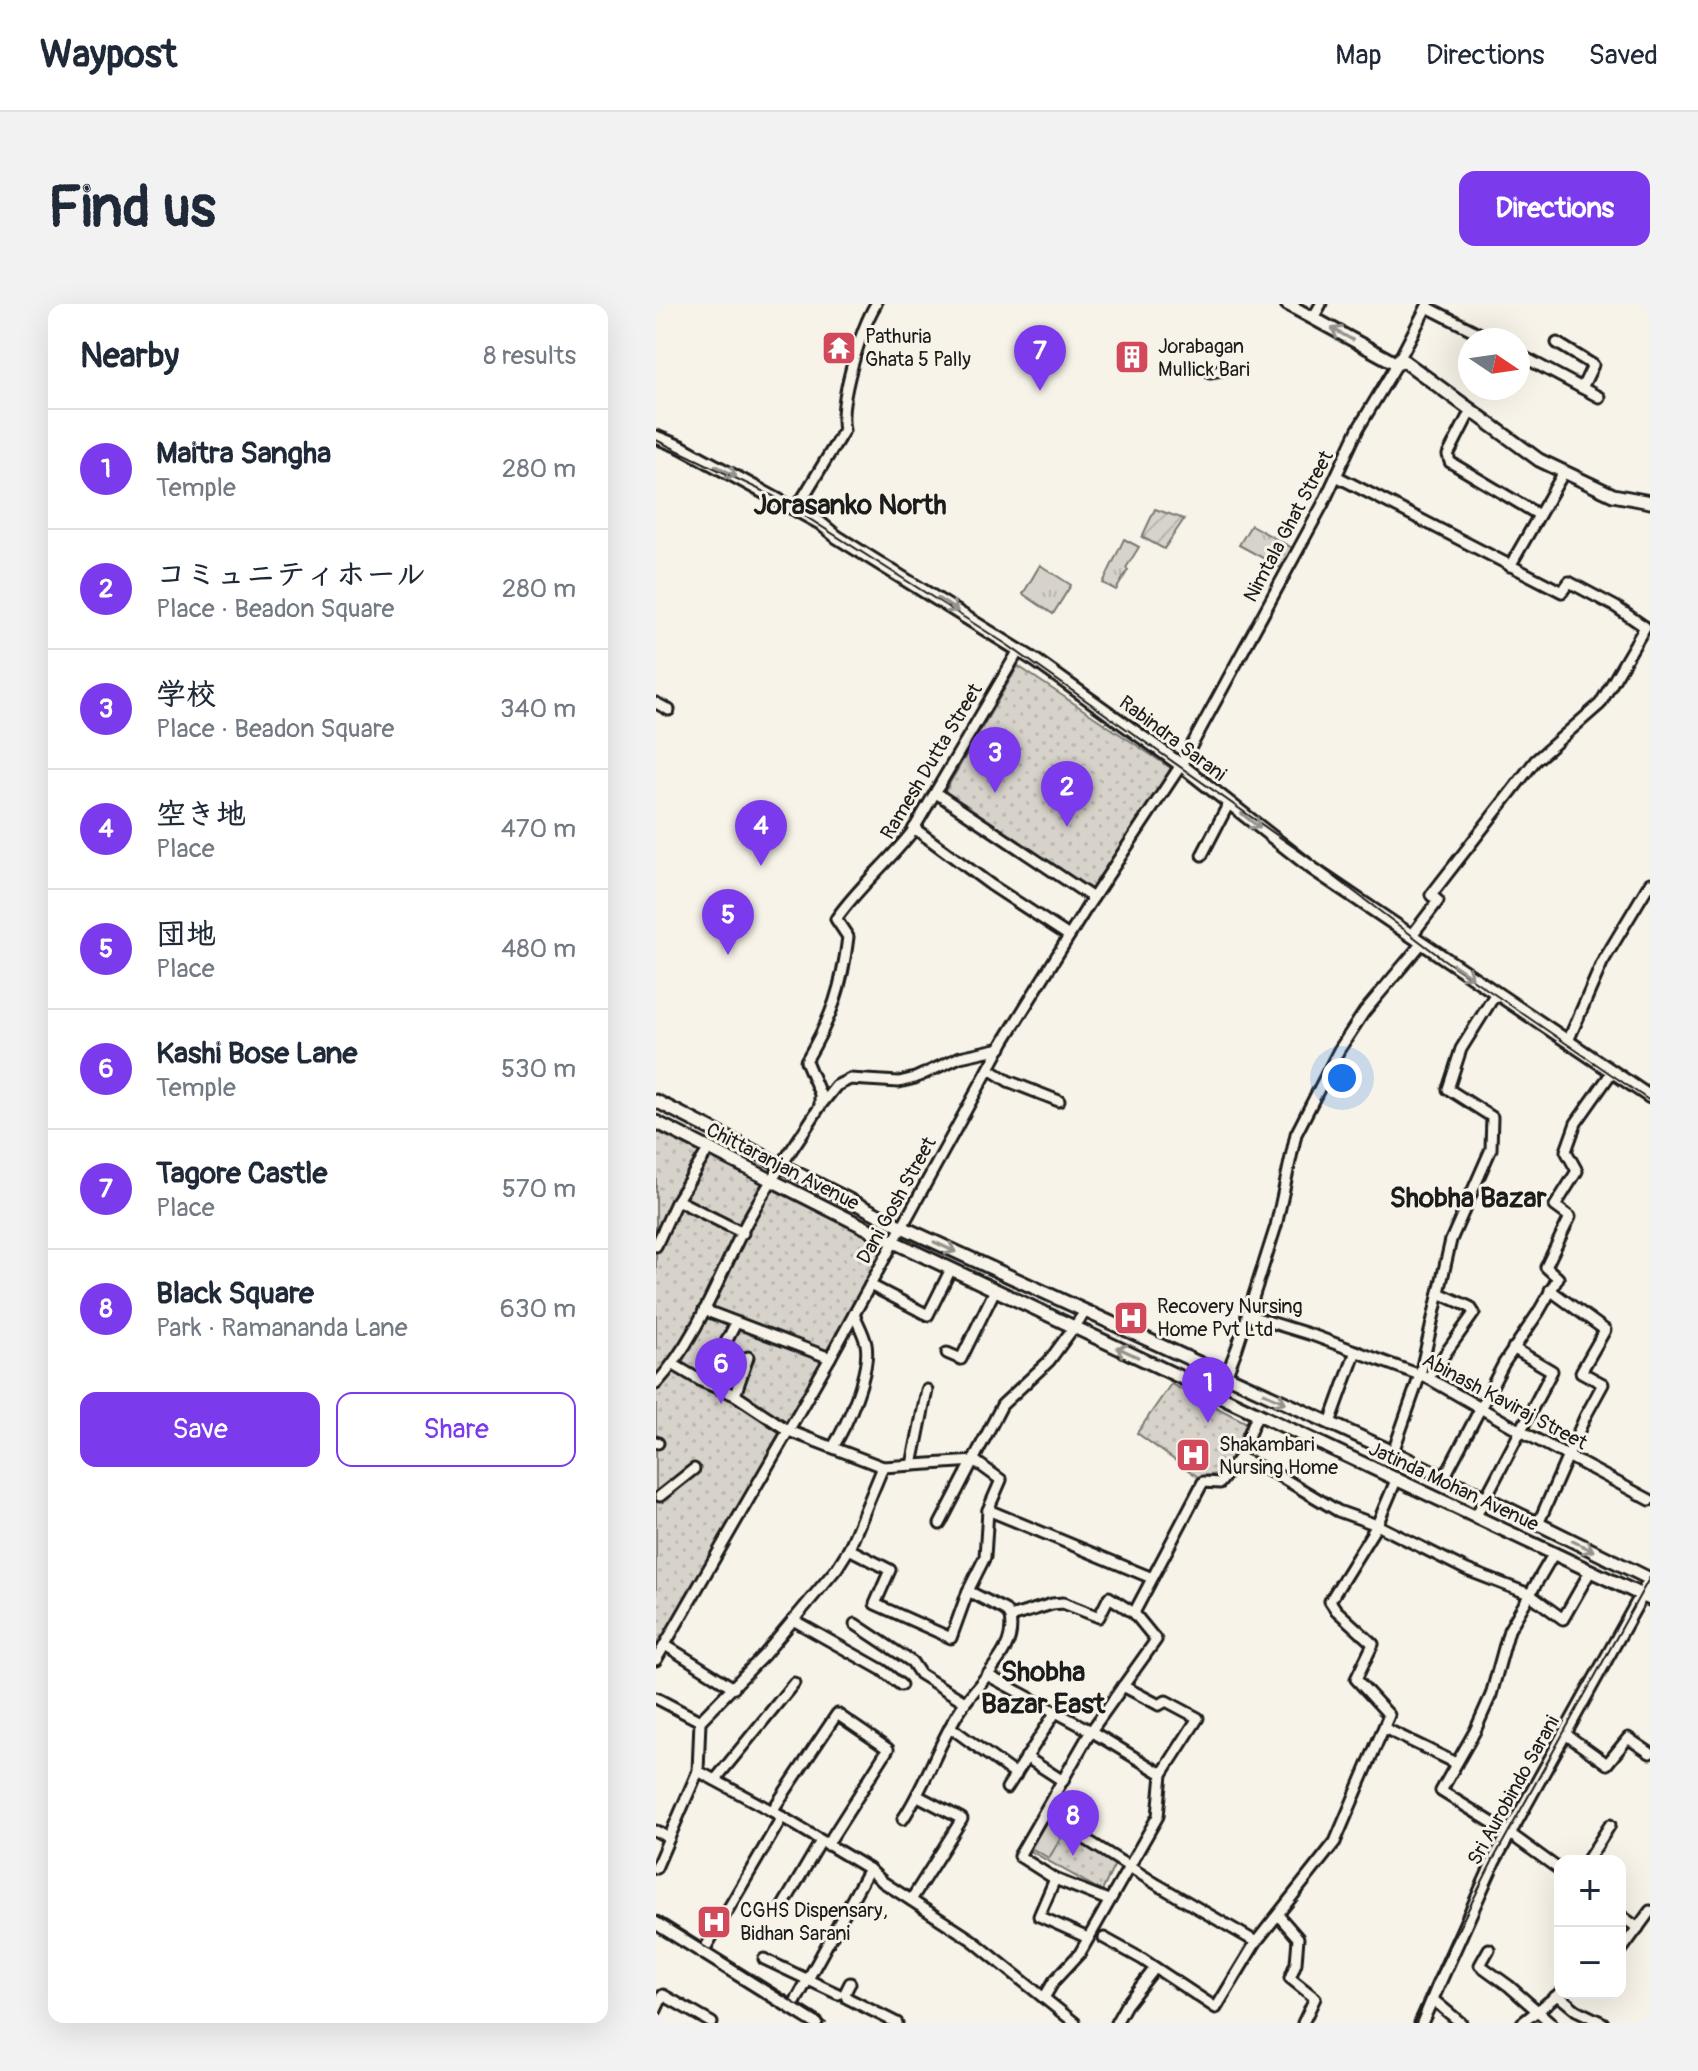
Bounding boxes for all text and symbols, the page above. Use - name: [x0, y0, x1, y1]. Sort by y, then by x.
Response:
- text: Waypost: [40, 31, 177, 79]
- text: Map: [1335, 38, 1382, 73]
- text: Directions: [1426, 38, 1545, 73]
- text: Saved: [1589, 38, 1658, 73]
- button: Directions: [1459, 171, 1650, 246]
- text: Find us: [48, 174, 216, 243]
- place label: Pathuria Ghata 5 Pally: [865, 324, 971, 372]
- pin: 7: [1014, 325, 1066, 391]
- one-way arrow: [1330, 326, 1354, 341]
- north arrow: [1458, 328, 1530, 400]
- temple icon: Pathuria Ghata 5 Pally: [820, 329, 858, 367]
- place label: Jorabagan Mullick Bari: [1158, 334, 1250, 382]
- text: Nearby: [80, 335, 179, 378]
- building icon: Jorabagan Mullick Bari: [1113, 338, 1151, 376]
- text: 8 results: [483, 340, 576, 372]
- text: Maitra Sangha: [156, 435, 331, 472]
- street label: Nimtala Ghat Street: [1238, 445, 1339, 606]
- text: 1: [101, 453, 111, 485]
- text: 280 m: [502, 453, 576, 485]
- one-way arrow: [714, 463, 737, 479]
- text: Temple: [156, 472, 236, 504]
- district label: Jorasanko North: [753, 488, 947, 523]
- text: コミュニティホール: [156, 556, 426, 593]
- text: 2: [99, 573, 113, 605]
- text: 280 m: [502, 573, 576, 605]
- text: Place · Beadon Square: [156, 593, 394, 625]
- one-way arrow: [937, 597, 959, 614]
- text: 学校: [156, 676, 216, 713]
- street label: Ramesh Dutta Street: [875, 678, 988, 844]
- street label: Rabindra Sarani: [1114, 690, 1231, 787]
- text: 3: [99, 693, 113, 725]
- text: 340 m: [500, 693, 576, 725]
- text: Place · Beadon Square: [156, 713, 394, 745]
- pin: 3: [969, 727, 1021, 793]
- pin: 2: [1041, 761, 1093, 827]
- text: 空き地: [156, 796, 246, 833]
- pin: 4: [735, 800, 787, 866]
- one-way arrow: [1240, 812, 1261, 829]
- text: 4: [98, 813, 114, 845]
- text: 470 m: [501, 813, 576, 845]
- text: Place: [156, 833, 215, 865]
- pin: 5: [702, 889, 754, 955]
- text: 団地: [156, 916, 216, 953]
- text: 5: [99, 933, 113, 965]
- text: 480 m: [501, 933, 576, 965]
- text: Place: [156, 953, 215, 985]
- one-way arrow: [1452, 962, 1474, 979]
- text: Kashi Bose Lane: [156, 1035, 357, 1072]
- text: 6: [98, 1053, 114, 1085]
- text: 530 m: [501, 1053, 576, 1085]
- your location: [1322, 1058, 1362, 1098]
- text: Temple: [156, 1072, 236, 1104]
- street label: Chittaranjan Avenue: [702, 1117, 864, 1216]
- street label: Dani Gosh Street: [851, 1132, 942, 1268]
- text: Tagore Castle: [156, 1155, 327, 1192]
- text: 7: [99, 1173, 113, 1205]
- text: 570 m: [502, 1173, 576, 1205]
- district label: Shobha Bazar: [1390, 1181, 1547, 1216]
- text: Place: [156, 1192, 215, 1224]
- one-way arrow: [933, 1240, 957, 1255]
- text: Black Square: [156, 1275, 314, 1312]
- text: 8: [99, 1293, 113, 1325]
- text: 630 m: [500, 1293, 576, 1325]
- place label: Recovery Nursing Home Pvt Ltd: [1157, 1294, 1303, 1342]
- hospital icon: Recovery Nursing Home Pvt Ltd: [1112, 1299, 1150, 1337]
- text: Park · Ramananda Lane: [156, 1312, 407, 1344]
- pin: 6: [695, 1338, 747, 1404]
- one-way arrow: [1116, 1344, 1140, 1359]
- street label: Abinash Kaviraj Street: [1418, 1347, 1592, 1456]
- pin: 1: [1182, 1357, 1234, 1423]
- button: Save: [80, 1392, 320, 1467]
- button: Share: [336, 1392, 576, 1467]
- one-way arrow: [1262, 1392, 1287, 1407]
- place label: Shakambari Nursing Home: [1219, 1432, 1338, 1480]
- hospital icon: Shakambari Nursing Home: [1174, 1436, 1212, 1474]
- street label: Jatinda Mohan Avenue: [1365, 1436, 1543, 1537]
- one-way arrow: [1570, 1539, 1594, 1554]
- district label: Shobha Bazar East: [981, 1655, 1106, 1722]
- street label: Sri Aurobindo Sarani: [1462, 1711, 1565, 1869]
- pin: 8: [1047, 1790, 1099, 1856]
- map controls: [1554, 1855, 1626, 1999]
- button: +: [1554, 1855, 1626, 1927]
- place label: CGHS Dispensary, Bidhan Sarani: [740, 1898, 888, 1946]
- hospital icon: CGHS Dispensary, Bidhan Sarani: [695, 1903, 733, 1941]
- button: −: [1554, 1927, 1626, 1999]

